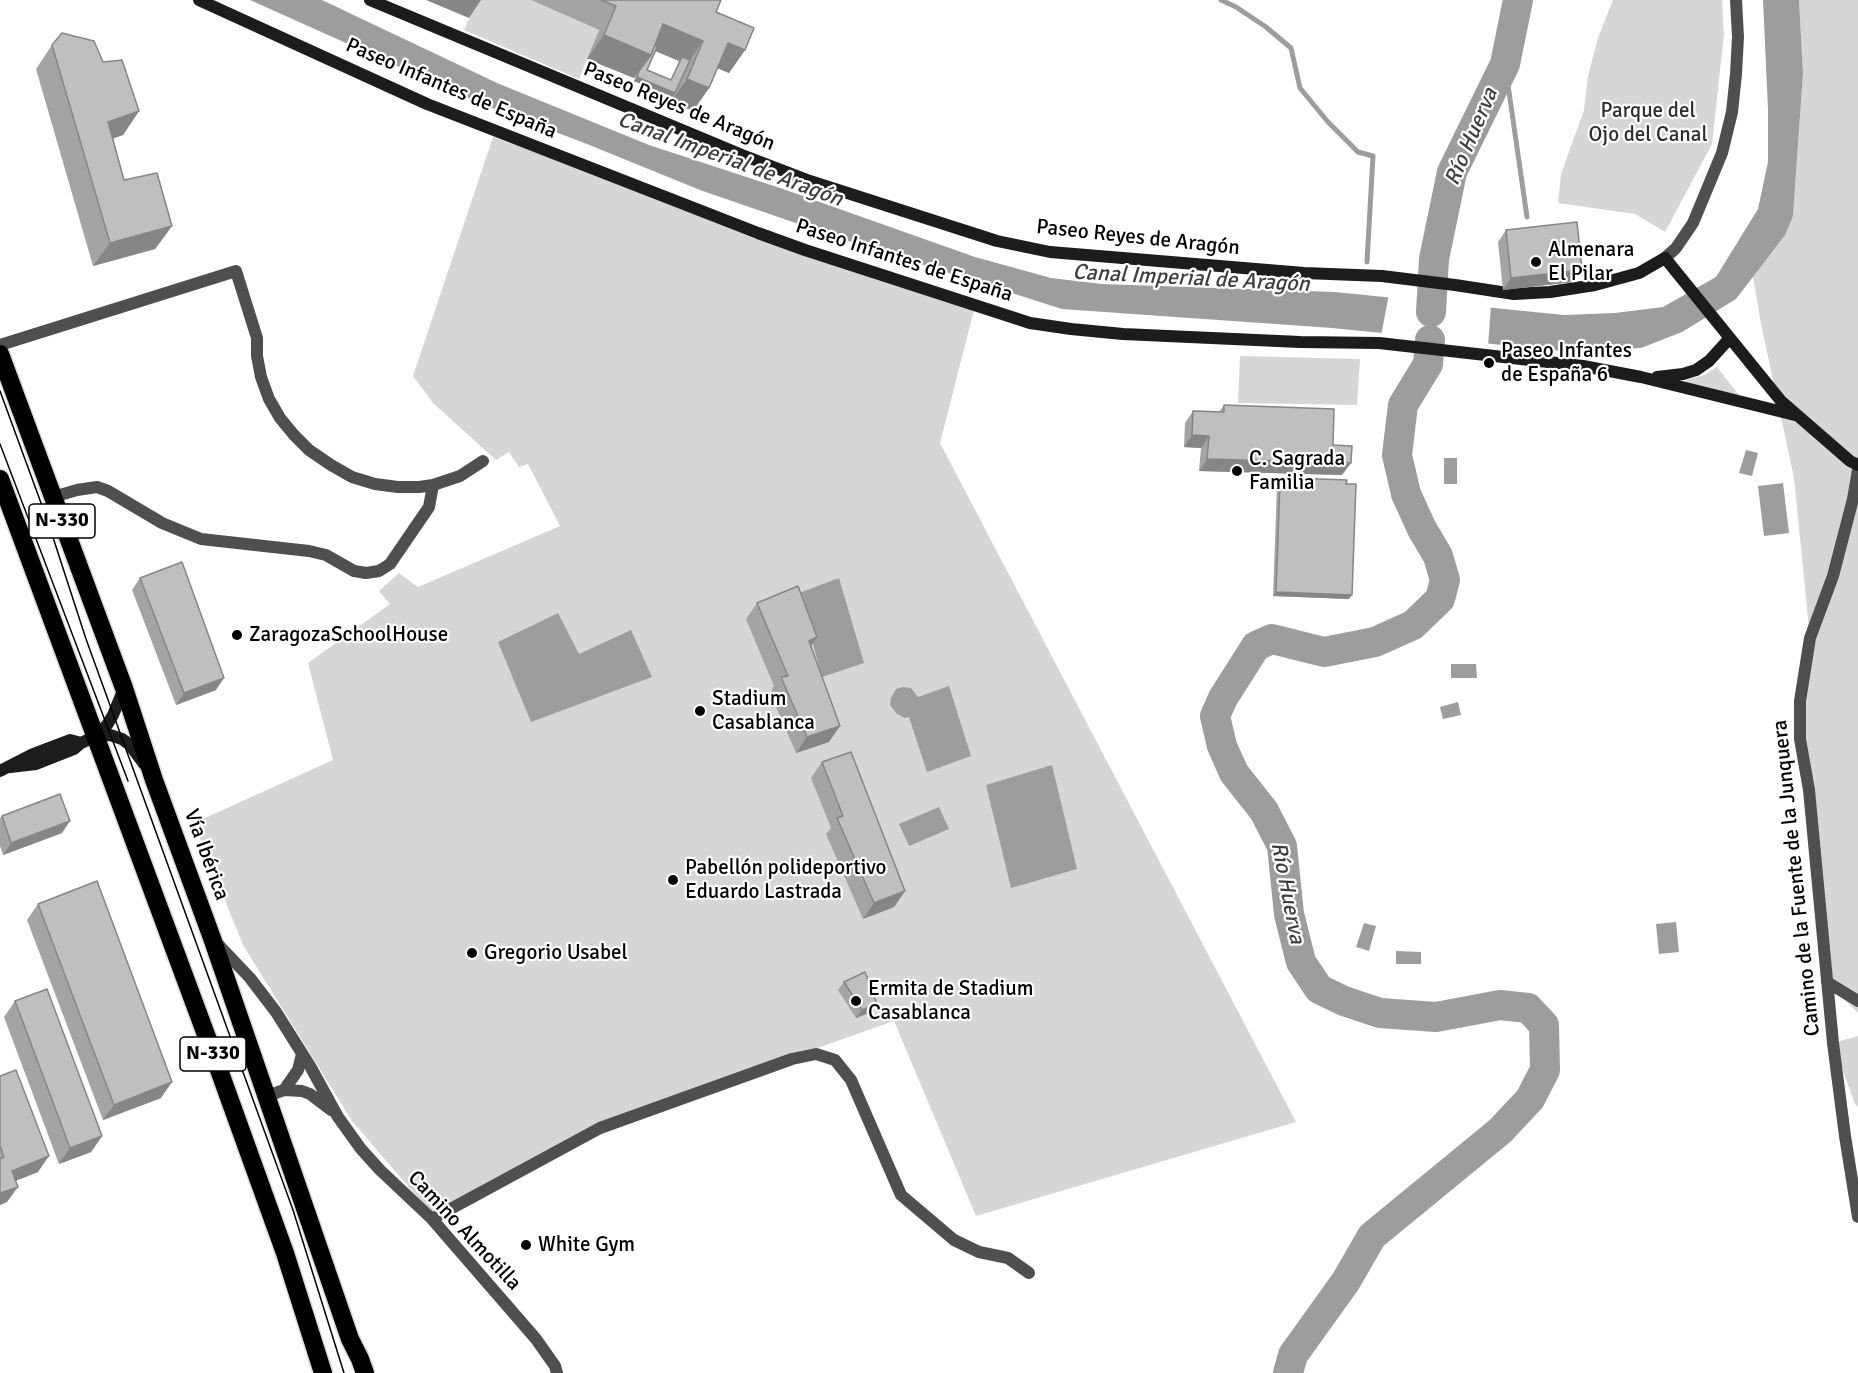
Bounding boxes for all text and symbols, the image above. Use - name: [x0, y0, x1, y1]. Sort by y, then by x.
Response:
- street label: Paseo Infantes de España: [342, 33, 560, 145]
- street label: Paseo Reyes de Aragón: [579, 57, 779, 157]
- water label: Río Huerva: [1440, 84, 1504, 190]
- park label: Parque del Ojo del Canal: [1588, 98, 1708, 148]
- water label: Canal Imperial de Aragón: [614, 107, 846, 213]
- street label: Paseo Infantes de España: [792, 214, 1016, 308]
- street label: Paseo Reyes de Aragón: [1035, 215, 1241, 261]
- place label: Almenara El Pilar: [1548, 237, 1634, 287]
- marker: Almenara El Pilar: [1529, 255, 1543, 269]
- water label: Canal Imperial de Aragón: [1072, 260, 1310, 298]
- place label: Paseo Infantes de España 6: [1501, 338, 1632, 388]
- marker: Paseo Infantes de España 6: [1482, 356, 1496, 370]
- place label: C. Sagrada Familia: [1249, 446, 1345, 496]
- marker: C. Sagrada Familia: [1230, 464, 1244, 478]
- road number: N-330: [29, 504, 95, 538]
- place label: ZaragozaSchoolHouse: [249, 622, 448, 648]
- marker: ZaragozaSchoolHouse: [230, 628, 244, 642]
- place label: Stadium Casablanca: [712, 686, 815, 736]
- marker: Stadium Casablanca: [693, 704, 707, 718]
- street label: Camino de la Fuente de la Junquera: [1768, 719, 1826, 1037]
- street label: Vía Ibérica: [178, 806, 234, 904]
- water label: Río Huerva: [1264, 840, 1310, 946]
- place label: Pabellón polideportivo Eduardo Lastrada: [685, 855, 886, 905]
- marker: Pabellón polideportivo Eduardo Lastrada: [666, 873, 680, 887]
- place label: Gregorio Usabel: [484, 940, 628, 966]
- marker: Gregorio Usabel: [465, 946, 479, 960]
- place label: Ermita de Stadium Casablanca: [868, 976, 1033, 1026]
- marker: Ermita de Stadium Casablanca: [849, 994, 863, 1008]
- road number: N-330: [180, 1037, 246, 1071]
- street label: Camino Almotilla: [402, 1166, 526, 1296]
- place label: White Gym: [538, 1232, 635, 1258]
- marker: White Gym: [519, 1238, 533, 1252]

